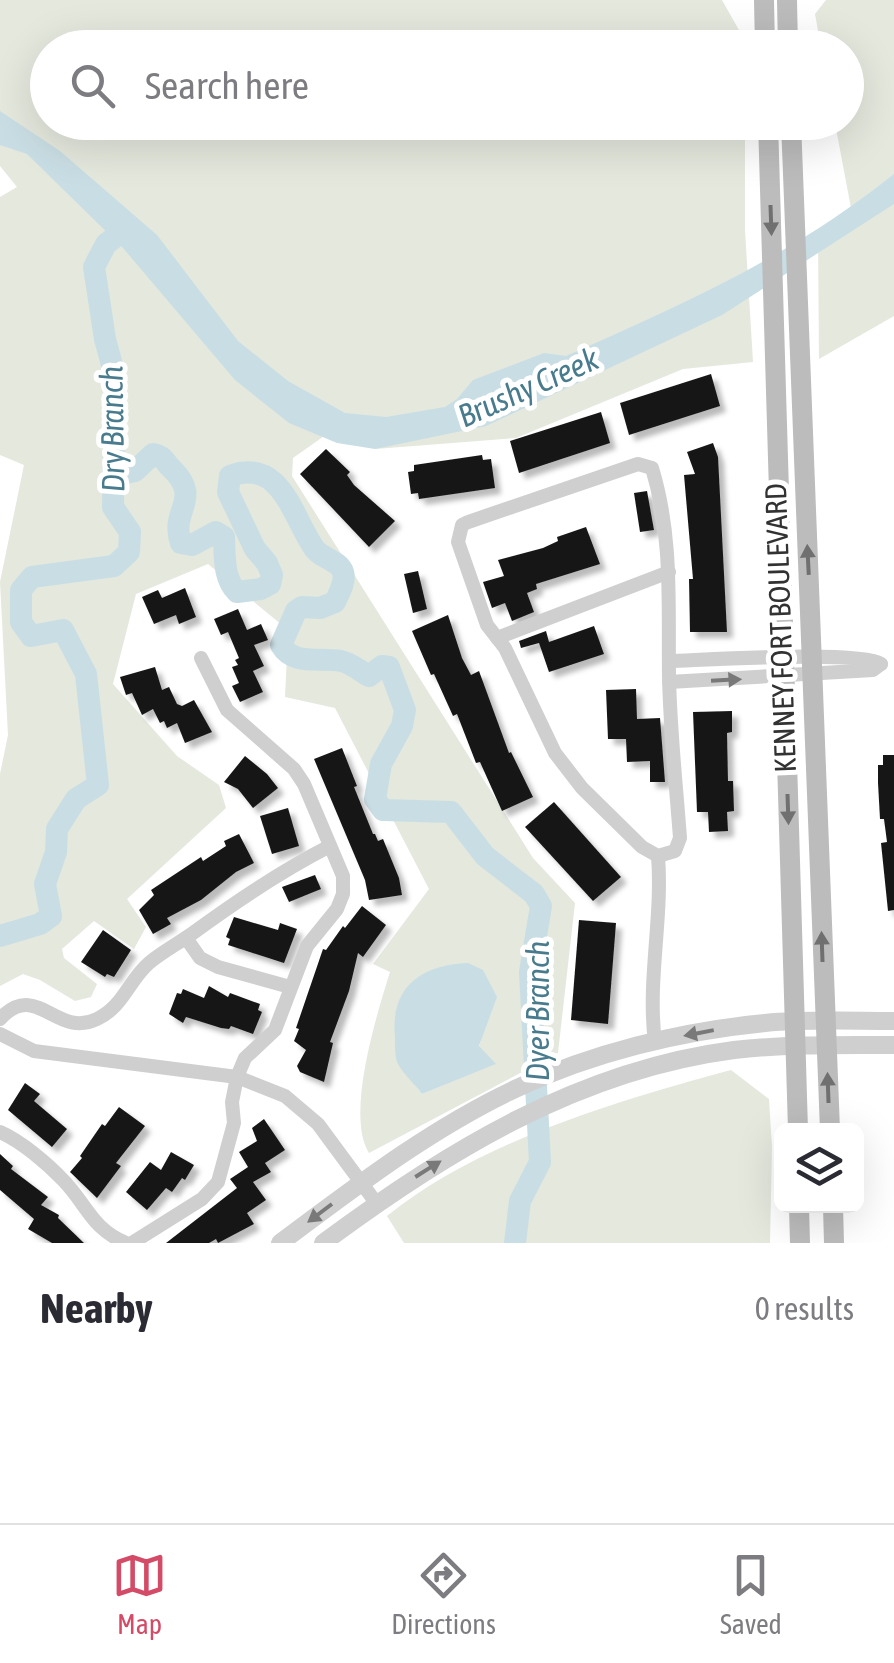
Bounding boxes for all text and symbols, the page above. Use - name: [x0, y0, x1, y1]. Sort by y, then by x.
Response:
- search box: [30, 30, 864, 140]
- icon: search: [65, 58, 120, 113]
- text: Search here: [145, 64, 309, 107]
- one-way arrow: [763, 204, 779, 236]
- water label: Brushy Creek: [452, 339, 605, 434]
- water label: Dry Branch: [92, 366, 132, 492]
- street label: KENNEY FORT BOULEVARD: [758, 483, 802, 773]
- one-way arrow: [800, 544, 816, 576]
- one-way arrow: [711, 671, 743, 687]
- one-way arrow: [780, 794, 796, 826]
- one-way arrow: [814, 931, 830, 963]
- water label: Dyer Branch: [519, 941, 556, 1081]
- one-way arrow: [684, 1026, 715, 1042]
- one-way arrow: [820, 1071, 836, 1103]
- map controls: [774, 1123, 864, 1213]
- button: layers: [774, 1123, 864, 1213]
- one-way arrow: [414, 1161, 441, 1179]
- one-way arrow: [307, 1202, 333, 1222]
- text: Nearby: [40, 1284, 153, 1332]
- text: 0 results: [755, 1290, 854, 1327]
- tab: Map: [112, 1548, 167, 1640]
- tab: Directions: [391, 1548, 496, 1640]
- tab: Saved: [720, 1548, 782, 1640]

